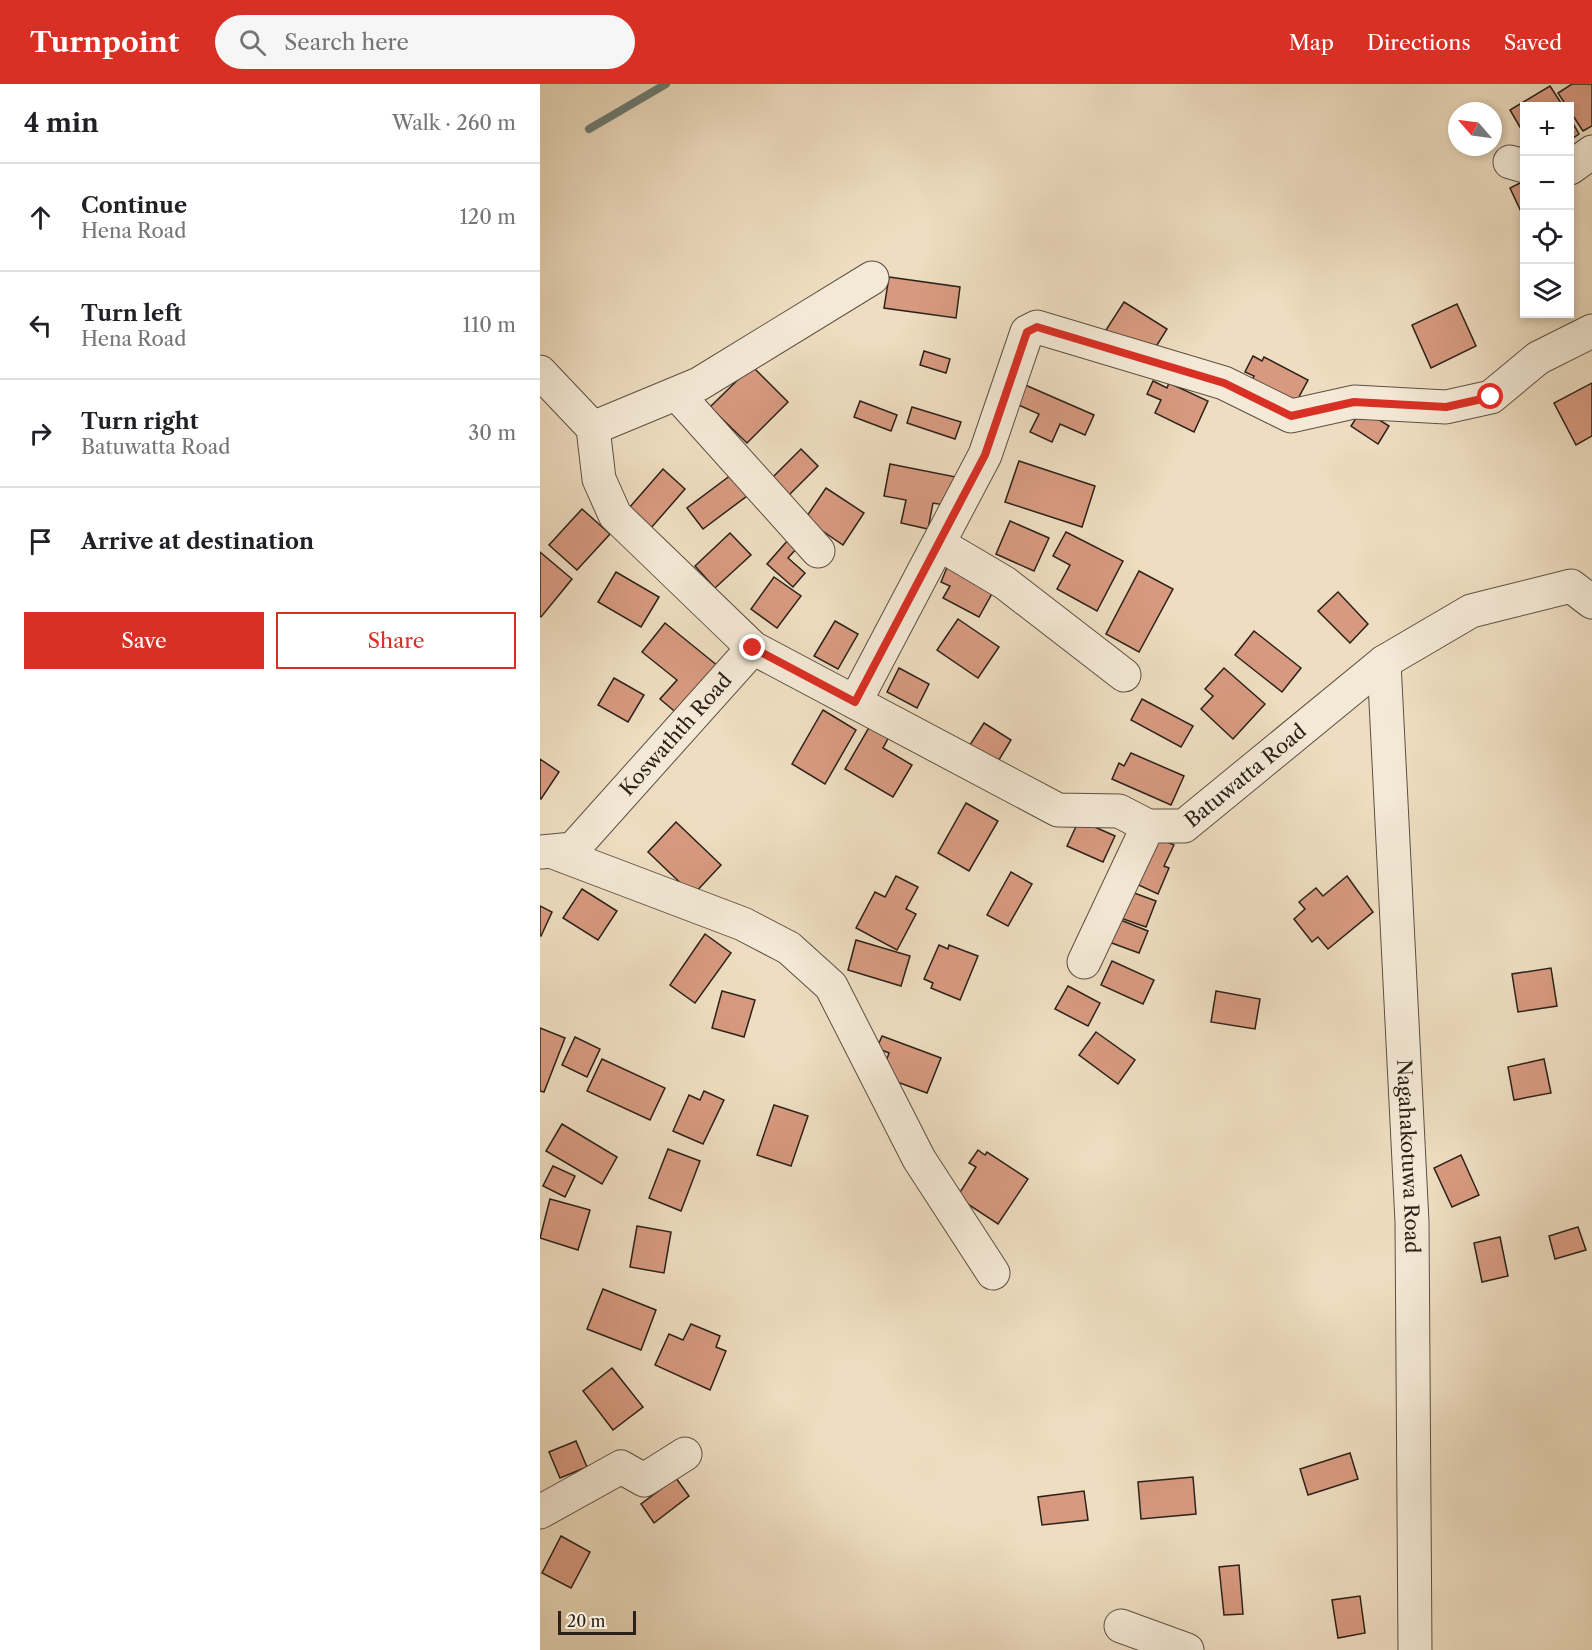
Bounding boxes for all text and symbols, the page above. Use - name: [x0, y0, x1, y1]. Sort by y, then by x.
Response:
- search box: [215, 15, 635, 69]
- text: Turnpoint: [30, 25, 179, 59]
- icon: search: [236, 26, 269, 59]
- text: Search here: [284, 29, 409, 56]
- text: Map: [1289, 30, 1334, 55]
- text: Directions: [1367, 30, 1471, 55]
- text: Saved: [1504, 30, 1562, 55]
- north arrow: [1448, 102, 1502, 156]
- map controls: [1520, 102, 1574, 318]
- button: +: [1520, 102, 1574, 156]
- text: 4 min: [24, 107, 99, 139]
- text: Walk · 260 m: [392, 111, 516, 135]
- button: −: [1520, 156, 1574, 210]
- text: Continue: [81, 192, 187, 219]
- icon: ahead: [24, 201, 57, 234]
- text: 120 m: [459, 205, 516, 229]
- button: locate: [1520, 210, 1574, 264]
- text: Hena Road: [81, 219, 187, 243]
- button: layers: [1520, 264, 1574, 318]
- text: Turn left: [81, 300, 182, 327]
- icon: left: [24, 309, 57, 342]
- text: 110 m: [463, 313, 516, 337]
- text: Hena Road: [81, 327, 187, 351]
- route start: [1477, 383, 1503, 409]
- text: Turn right: [81, 408, 199, 435]
- icon: right: [24, 417, 57, 450]
- text: 30 m: [468, 421, 516, 445]
- text: Batuwatta Road: [81, 435, 230, 459]
- icon: arrive: [24, 525, 57, 558]
- text: Arrive at destination: [81, 528, 314, 555]
- button: Save: [24, 612, 264, 669]
- button: Share: [276, 612, 516, 669]
- route end: [739, 634, 765, 660]
- street label: Koswathth Road: [615, 668, 737, 801]
- street label: Batuwatta Road: [1180, 719, 1311, 832]
- street label: Nagahakotuwa Road: [1392, 1059, 1424, 1253]
- scale bar: [558, 1608, 636, 1636]
- text: 20 m: [567, 1611, 606, 1631]

